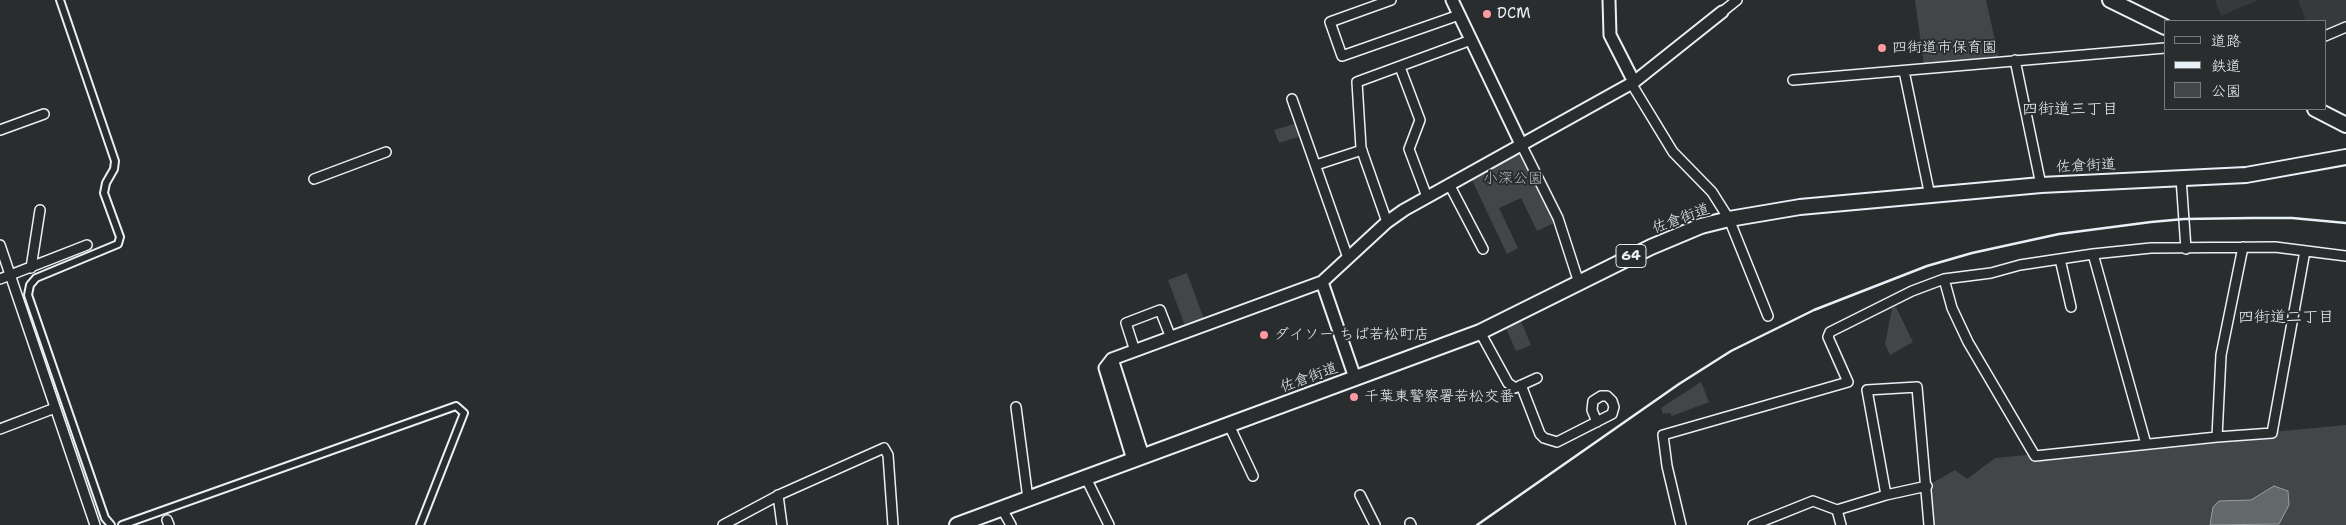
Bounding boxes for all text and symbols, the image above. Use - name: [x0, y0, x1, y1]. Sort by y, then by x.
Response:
- place label: DCM: [1497, 5, 1531, 23]
- marker: DCM: [1481, 8, 1493, 20]
- legend: [2164, 20, 2326, 110]
- text: 道路: [2211, 31, 2241, 51]
- place label: 四街道市保育園: [1892, 39, 1997, 57]
- marker: 四街道市保育園: [1876, 42, 1888, 54]
- text: 鉄道: [2211, 56, 2241, 76]
- text: 公園: [2211, 81, 2241, 101]
- district label: 四街道三丁目: [2022, 100, 2118, 120]
- street label: 佐倉街道: [2056, 155, 2116, 177]
- park label: 小深公園: [1483, 170, 1543, 188]
- street label: 佐倉街道: [1650, 200, 1712, 238]
- road number: 64: [1616, 245, 1646, 268]
- district label: 四街道二丁目: [2238, 308, 2334, 328]
- place label: ダイソー ちば若松町店: [1274, 326, 1429, 344]
- marker: ダイソー ちば若松町店: [1258, 329, 1270, 341]
- street label: 佐倉街道: [1278, 359, 1340, 397]
- place label: 千葉東警察署若松交番: [1364, 388, 1514, 406]
- marker: 千葉東警察署若松交番: [1348, 391, 1360, 403]

